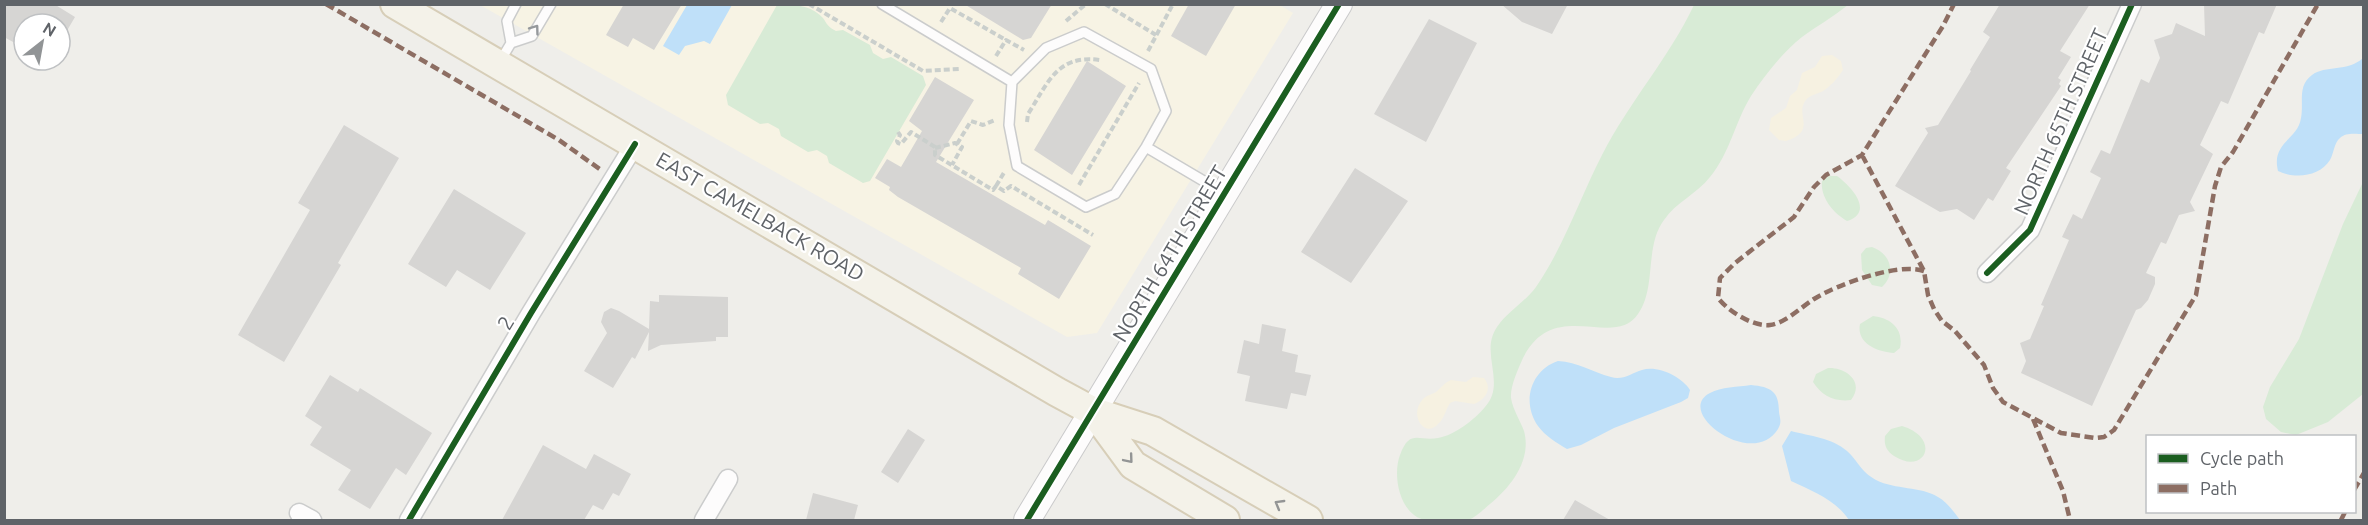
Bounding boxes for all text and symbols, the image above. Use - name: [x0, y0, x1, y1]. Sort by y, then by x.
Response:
- north arrow: [12, 12, 72, 72]
- text: N: [40, 18, 59, 40]
- street label: NORTH 65TH STREET: [2008, 24, 2112, 218]
- one-way arrow: [528, 25, 539, 36]
- street label: EAST CAMELBACK ROAD: [652, 147, 869, 286]
- street label: NORTH 64TH STREET: [1107, 161, 1231, 346]
- street label: 2: [492, 311, 518, 334]
- legend: [2146, 435, 2356, 513]
- text: Cycle path: [2200, 448, 2284, 468]
- one-way arrow: [1122, 452, 1133, 463]
- text: Path: [2200, 478, 2237, 498]
- one-way arrow: [1275, 500, 1285, 511]

